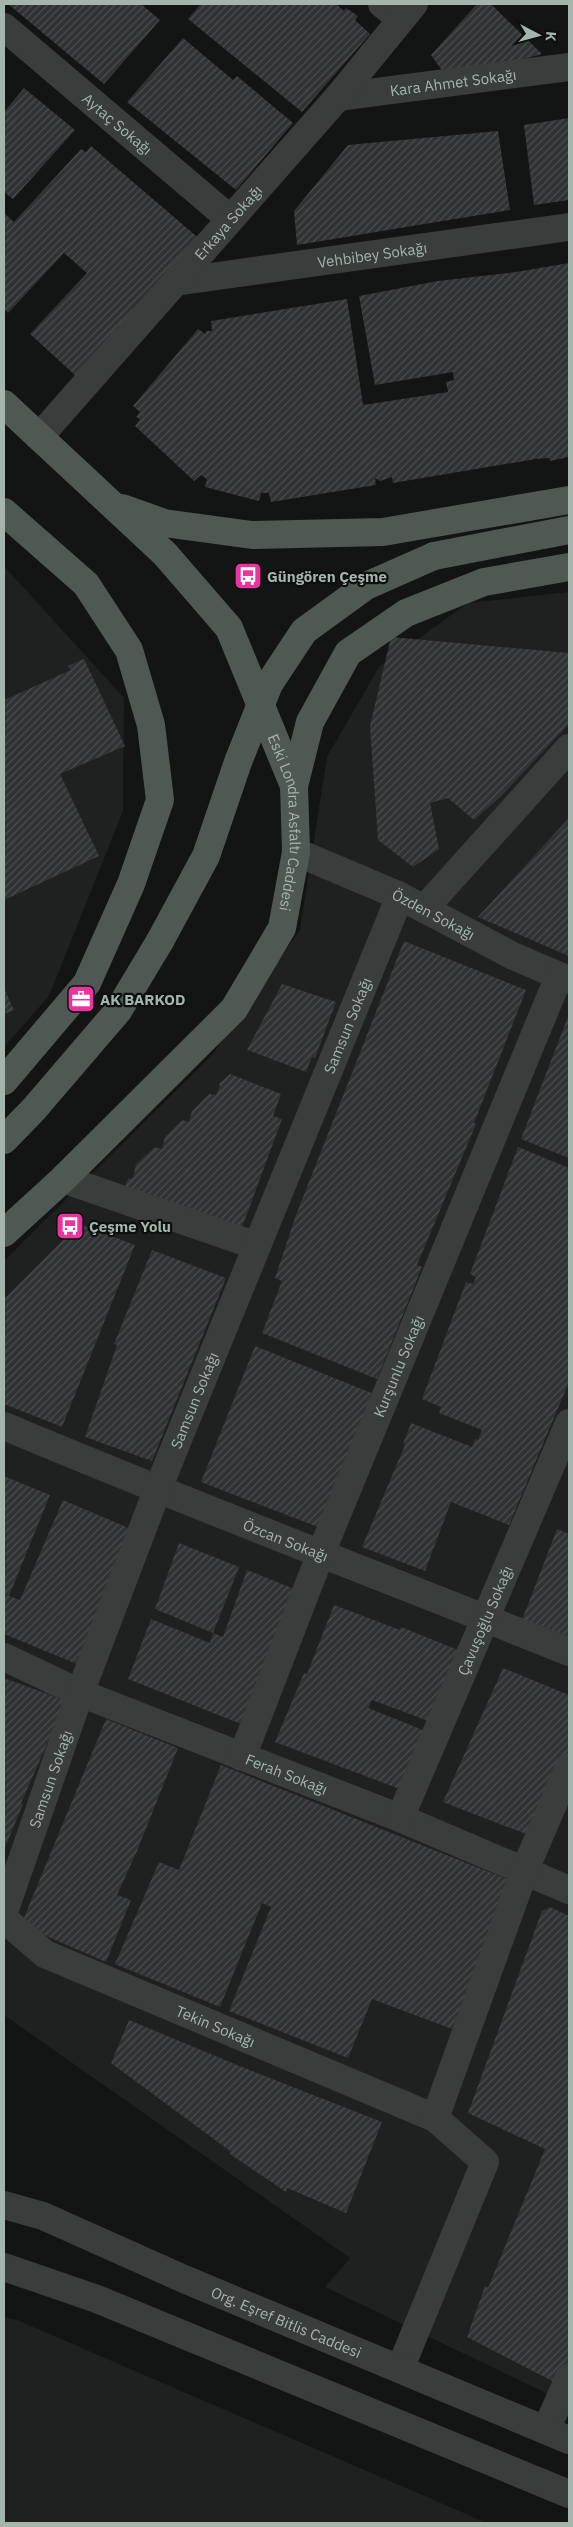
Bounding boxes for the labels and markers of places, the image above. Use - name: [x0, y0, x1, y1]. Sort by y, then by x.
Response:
- bus stop icon: Güngören Çeşme: [233, 561, 263, 591]
- place label: Güngören Çeşme: [267, 567, 387, 586]
- office icon: AK BARKOD: [66, 984, 96, 1014]
- place label: AK BARKOD: [100, 990, 185, 1009]
- bus stop icon: Çeşme Yolu: [55, 1211, 85, 1241]
- place label: Çeşme Yolu: [89, 1217, 171, 1236]

